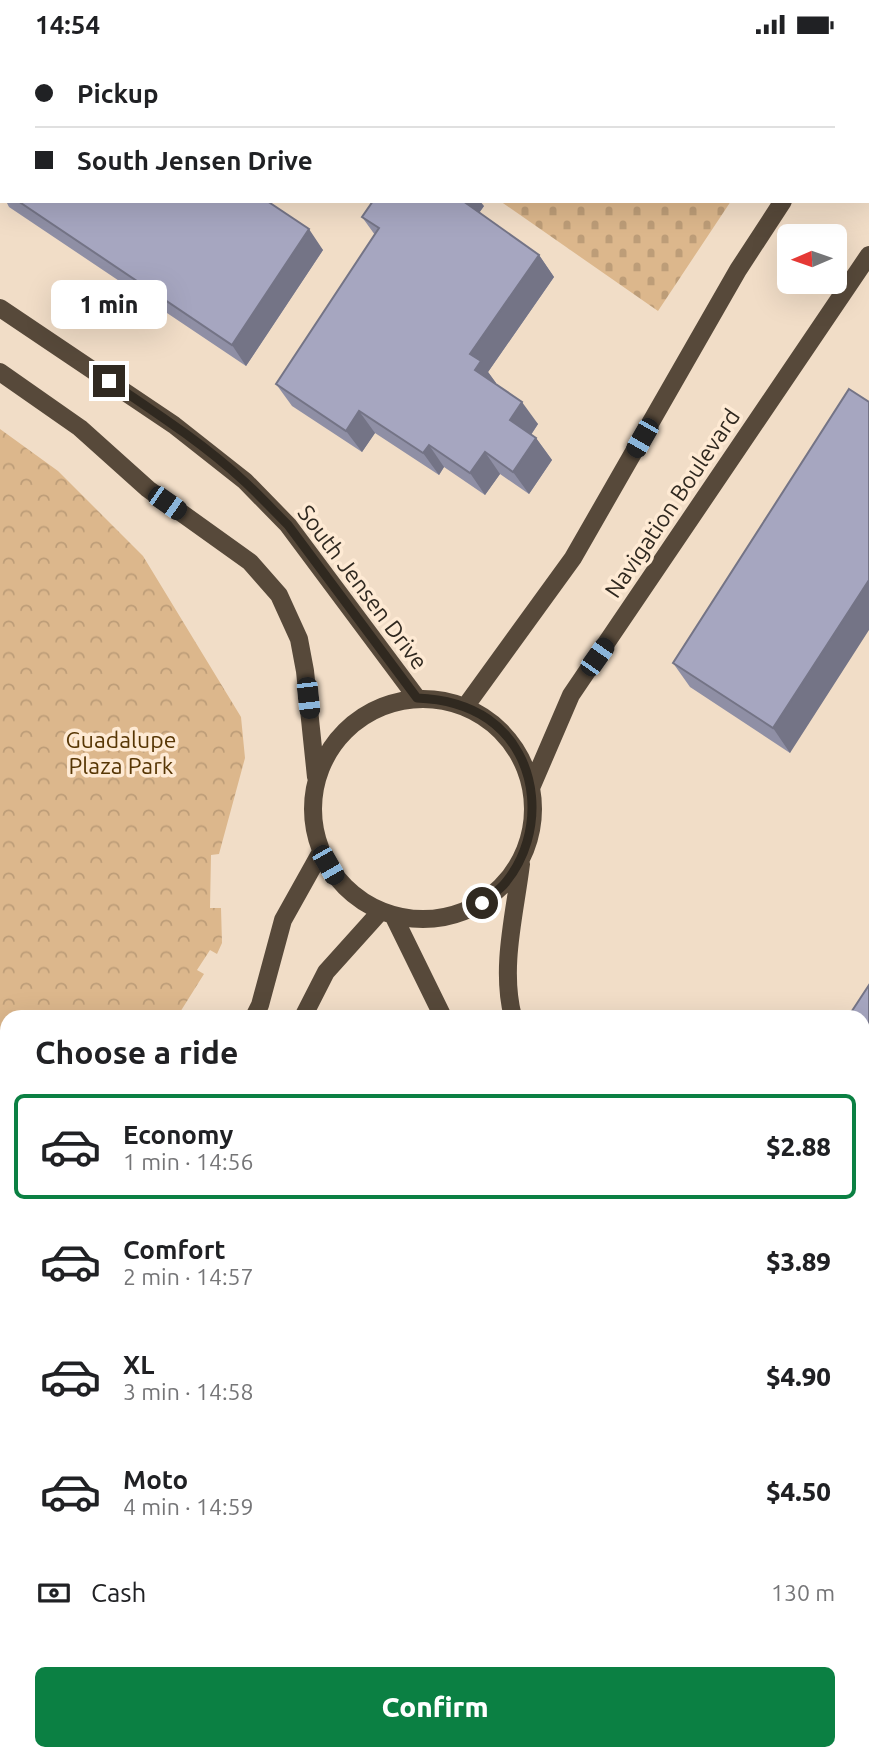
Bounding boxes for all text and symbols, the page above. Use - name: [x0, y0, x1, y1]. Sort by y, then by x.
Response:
- text: 14:54: [35, 10, 100, 39]
- text: Pickup: [77, 79, 159, 108]
- text: South Jensen Drive: [77, 146, 313, 175]
- north arrow: [777, 224, 847, 294]
- map controls: [777, 224, 847, 294]
- callout: 1 min: [51, 279, 167, 329]
- text: 1 min: [80, 292, 138, 317]
- route end: [93, 365, 125, 397]
- street label: Navigation Boulevard: [600, 404, 744, 602]
- car: [623, 415, 662, 461]
- car: [144, 482, 191, 524]
- street label: South Jensen Drive: [293, 500, 433, 674]
- car: [577, 634, 618, 680]
- car: [296, 676, 321, 720]
- park label: Guadalupe Plaza Park: [66, 727, 176, 778]
- car: [309, 842, 348, 888]
- route start: [466, 887, 498, 919]
- text: Choose a ride: [35, 1034, 238, 1070]
- icon: car: [39, 1115, 102, 1178]
- text: Economy: [123, 1120, 233, 1149]
- text: $2.88: [766, 1132, 831, 1161]
- text: 1 min · 14:56: [123, 1149, 254, 1174]
- icon: car: [39, 1230, 102, 1293]
- text: Comfort: [123, 1235, 226, 1264]
- text: $3.89: [766, 1247, 831, 1276]
- text: 2 min · 14:57: [123, 1264, 254, 1289]
- icon: car: [39, 1345, 102, 1408]
- text: XL: [123, 1350, 154, 1379]
- text: $4.90: [766, 1362, 831, 1391]
- text: 3 min · 14:58: [123, 1379, 254, 1404]
- icon: car: [39, 1460, 102, 1523]
- text: Moto: [123, 1465, 188, 1494]
- text: $4.50: [766, 1477, 831, 1506]
- text: 4 min · 14:59: [123, 1494, 254, 1519]
- icon: cash: [35, 1574, 73, 1612]
- text: Cash: [91, 1578, 146, 1607]
- text: 130 m: [771, 1580, 835, 1605]
- button: Confirm: [35, 1667, 835, 1747]

